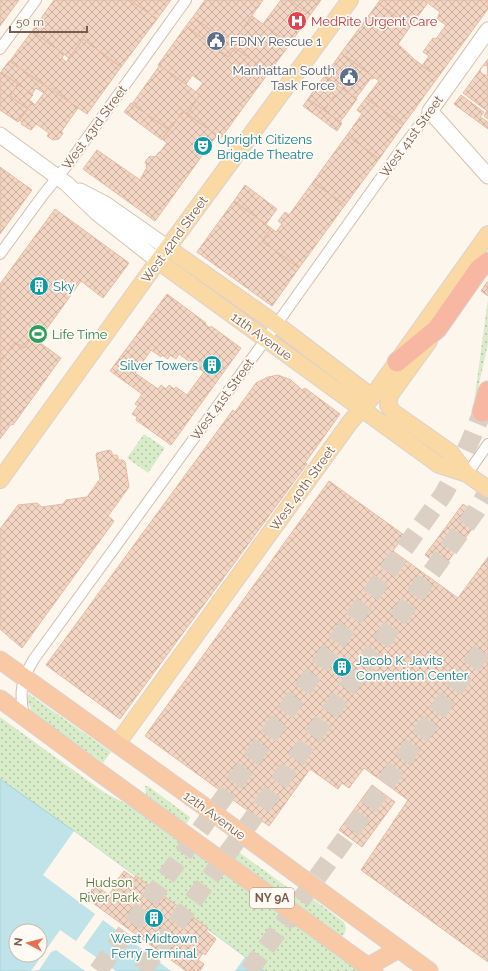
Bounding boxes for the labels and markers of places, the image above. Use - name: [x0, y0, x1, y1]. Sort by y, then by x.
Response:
- hospital icon: MedRite Urgent Care: [286, 10, 308, 32]
- place label: MedRite Urgent Care: [311, 14, 438, 29]
- public building icon: FDNY Rescue 1: [205, 30, 227, 52]
- place label: FDNY Rescue 1: [230, 34, 322, 49]
- place label: Manhattan South Task Force: [232, 63, 335, 93]
- public building icon: Manhattan South Task Force: [338, 66, 360, 88]
- place label: Upright Citizens Brigade Theatre: [217, 132, 314, 162]
- theatre icon: Upright Citizens Brigade Theatre: [192, 135, 214, 157]
- building icon: Sky: [28, 275, 50, 297]
- place label: Sky: [53, 279, 75, 294]
- sports icon: Life Time: [27, 323, 49, 345]
- place label: Life Time: [52, 327, 108, 342]
- building icon: Silver Towers: [201, 354, 223, 376]
- place label: Silver Towers: [120, 358, 198, 373]
- place label: Jacob K. Javits Convention Center: [356, 653, 469, 683]
- building icon: Jacob K. Javits Convention Center: [331, 656, 353, 678]
- building icon: West Midtown Ferry Terminal: [143, 907, 165, 929]
- place label: West Midtown Ferry Terminal: [111, 931, 197, 961]

